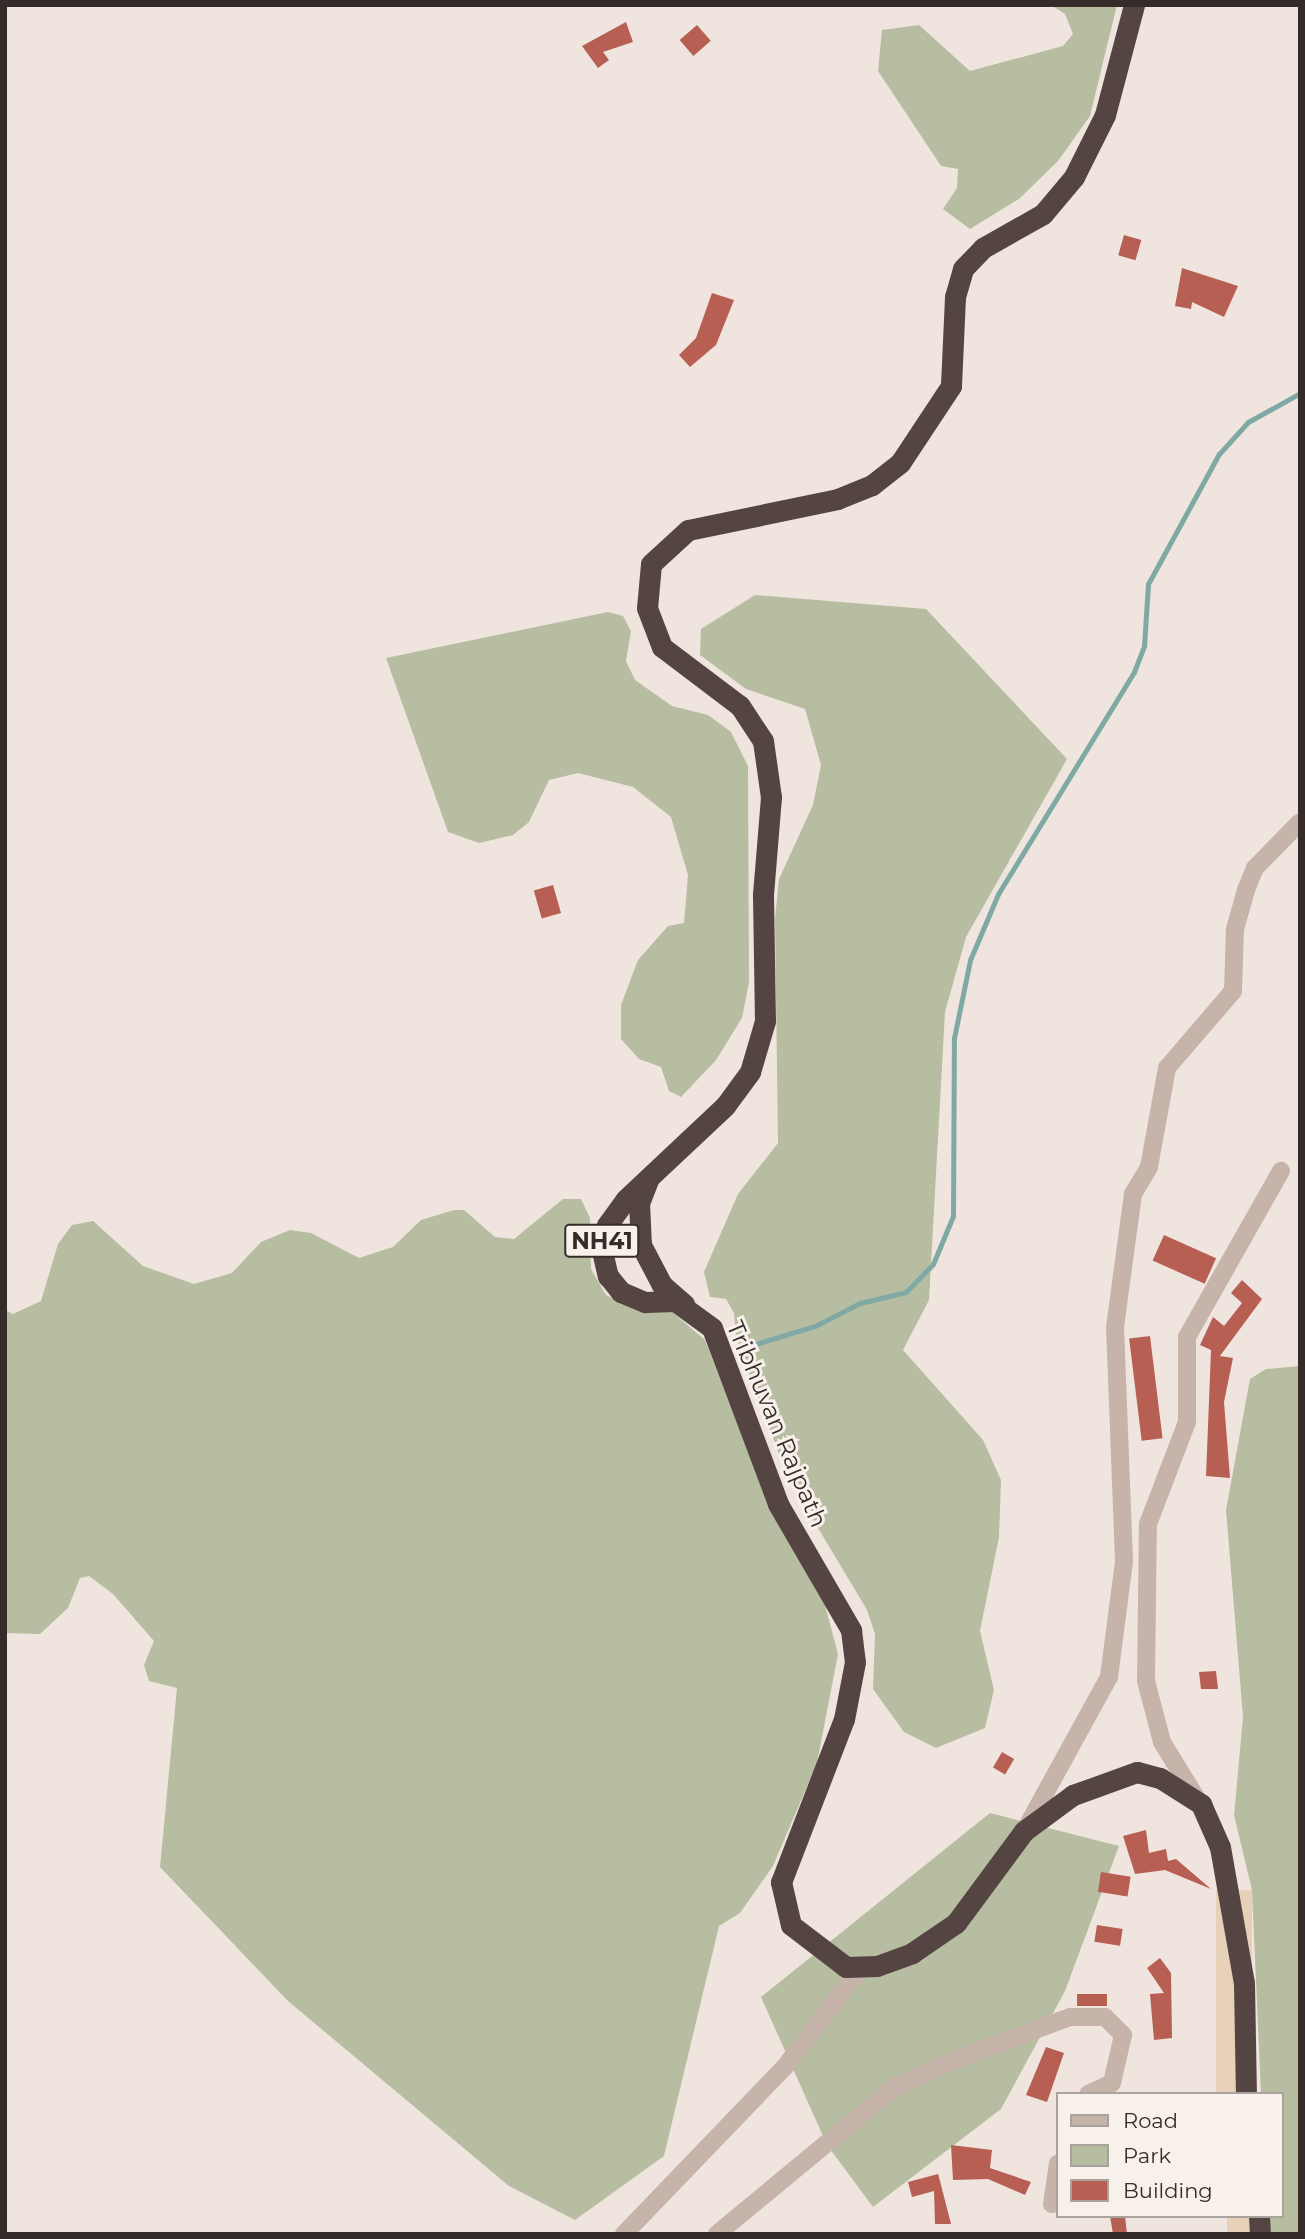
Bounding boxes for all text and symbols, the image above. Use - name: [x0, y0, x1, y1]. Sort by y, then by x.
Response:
- road number: NH41: [564, 1222, 640, 1260]
- street label: Tribhuvan Rajpath: [720, 1316, 834, 1532]
- legend: [1056, 2092, 1284, 2218]
- text: Road: [1123, 2108, 1178, 2133]
- text: Park: [1123, 2143, 1171, 2168]
- text: Building: [1123, 2178, 1213, 2203]

